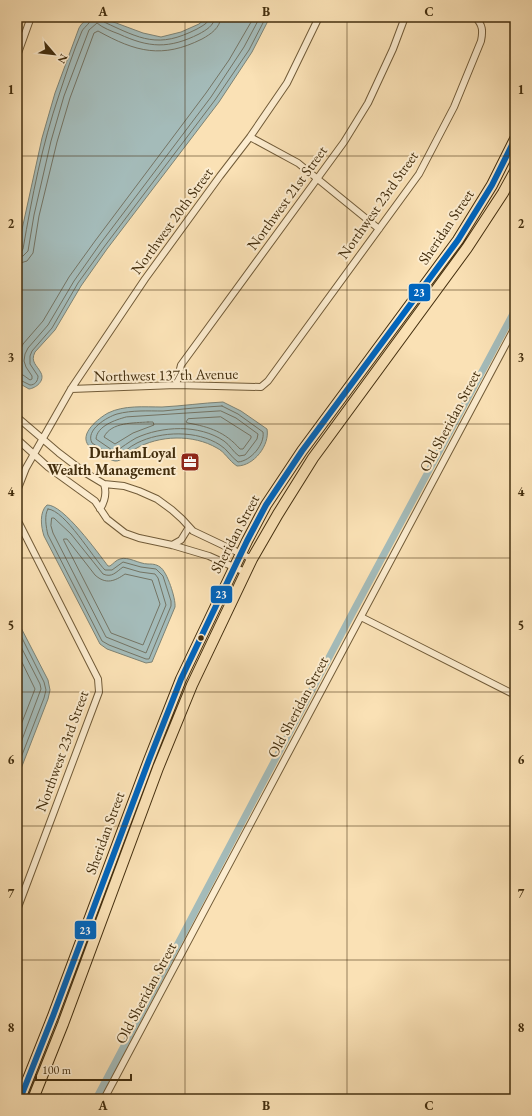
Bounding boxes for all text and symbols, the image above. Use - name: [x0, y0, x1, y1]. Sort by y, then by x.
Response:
- text: A: [97, 3, 108, 20]
- text: B: [262, 3, 270, 20]
- text: C: [424, 3, 434, 20]
- north arrow: [34, 34, 74, 74]
- text: N: [55, 51, 71, 66]
- text: 1: [8, 81, 15, 98]
- text: 1: [518, 81, 525, 98]
- street label: Northwest 21st Street: [242, 141, 331, 254]
- street label: Northwest 23rd Street: [333, 147, 422, 262]
- street label: Northwest 20th Street: [126, 163, 217, 278]
- street label: Sheridan Street: [413, 185, 478, 268]
- text: 2: [8, 215, 15, 232]
- text: 2: [518, 215, 525, 232]
- line badge: 23: [408, 283, 431, 302]
- text: 23: [413, 285, 425, 299]
- text: 3: [8, 349, 15, 366]
- text: 3: [518, 349, 525, 366]
- street label: Northwest 137th Avenue: [93, 364, 239, 385]
- street label: Old Sheridan Street: [415, 366, 484, 475]
- place label: DurhamLoyal Wealth Management: [47, 443, 177, 479]
- office icon: DurhamLoyal Wealth Management: [179, 451, 201, 473]
- text: 4: [8, 483, 15, 500]
- text: 4: [518, 483, 525, 500]
- street label: Sheridan Street: [206, 491, 263, 576]
- line badge: 23: [210, 585, 233, 604]
- text: 23: [215, 587, 227, 601]
- text: 5: [8, 617, 14, 634]
- text: 5: [518, 617, 524, 634]
- unlabelled marker: [196, 633, 206, 643]
- street label: Old Sheridan Street: [263, 652, 332, 761]
- street label: Northwest 23rd Street: [31, 687, 92, 814]
- text: 6: [8, 751, 15, 768]
- text: 6: [518, 751, 525, 768]
- street label: Sheridan Street: [81, 789, 128, 877]
- text: 7: [8, 885, 15, 902]
- text: 7: [518, 885, 525, 902]
- line badge: 23: [74, 920, 97, 940]
- text: 23: [79, 923, 91, 937]
- street label: Old Sheridan Street: [111, 938, 180, 1047]
- text: 8: [8, 1019, 15, 1036]
- text: 8: [518, 1019, 525, 1036]
- scale bar: [36, 1056, 131, 1082]
- text: 100 m: [42, 1062, 72, 1078]
- text: A: [97, 1097, 108, 1114]
- text: B: [262, 1097, 270, 1114]
- text: C: [424, 1097, 434, 1114]

